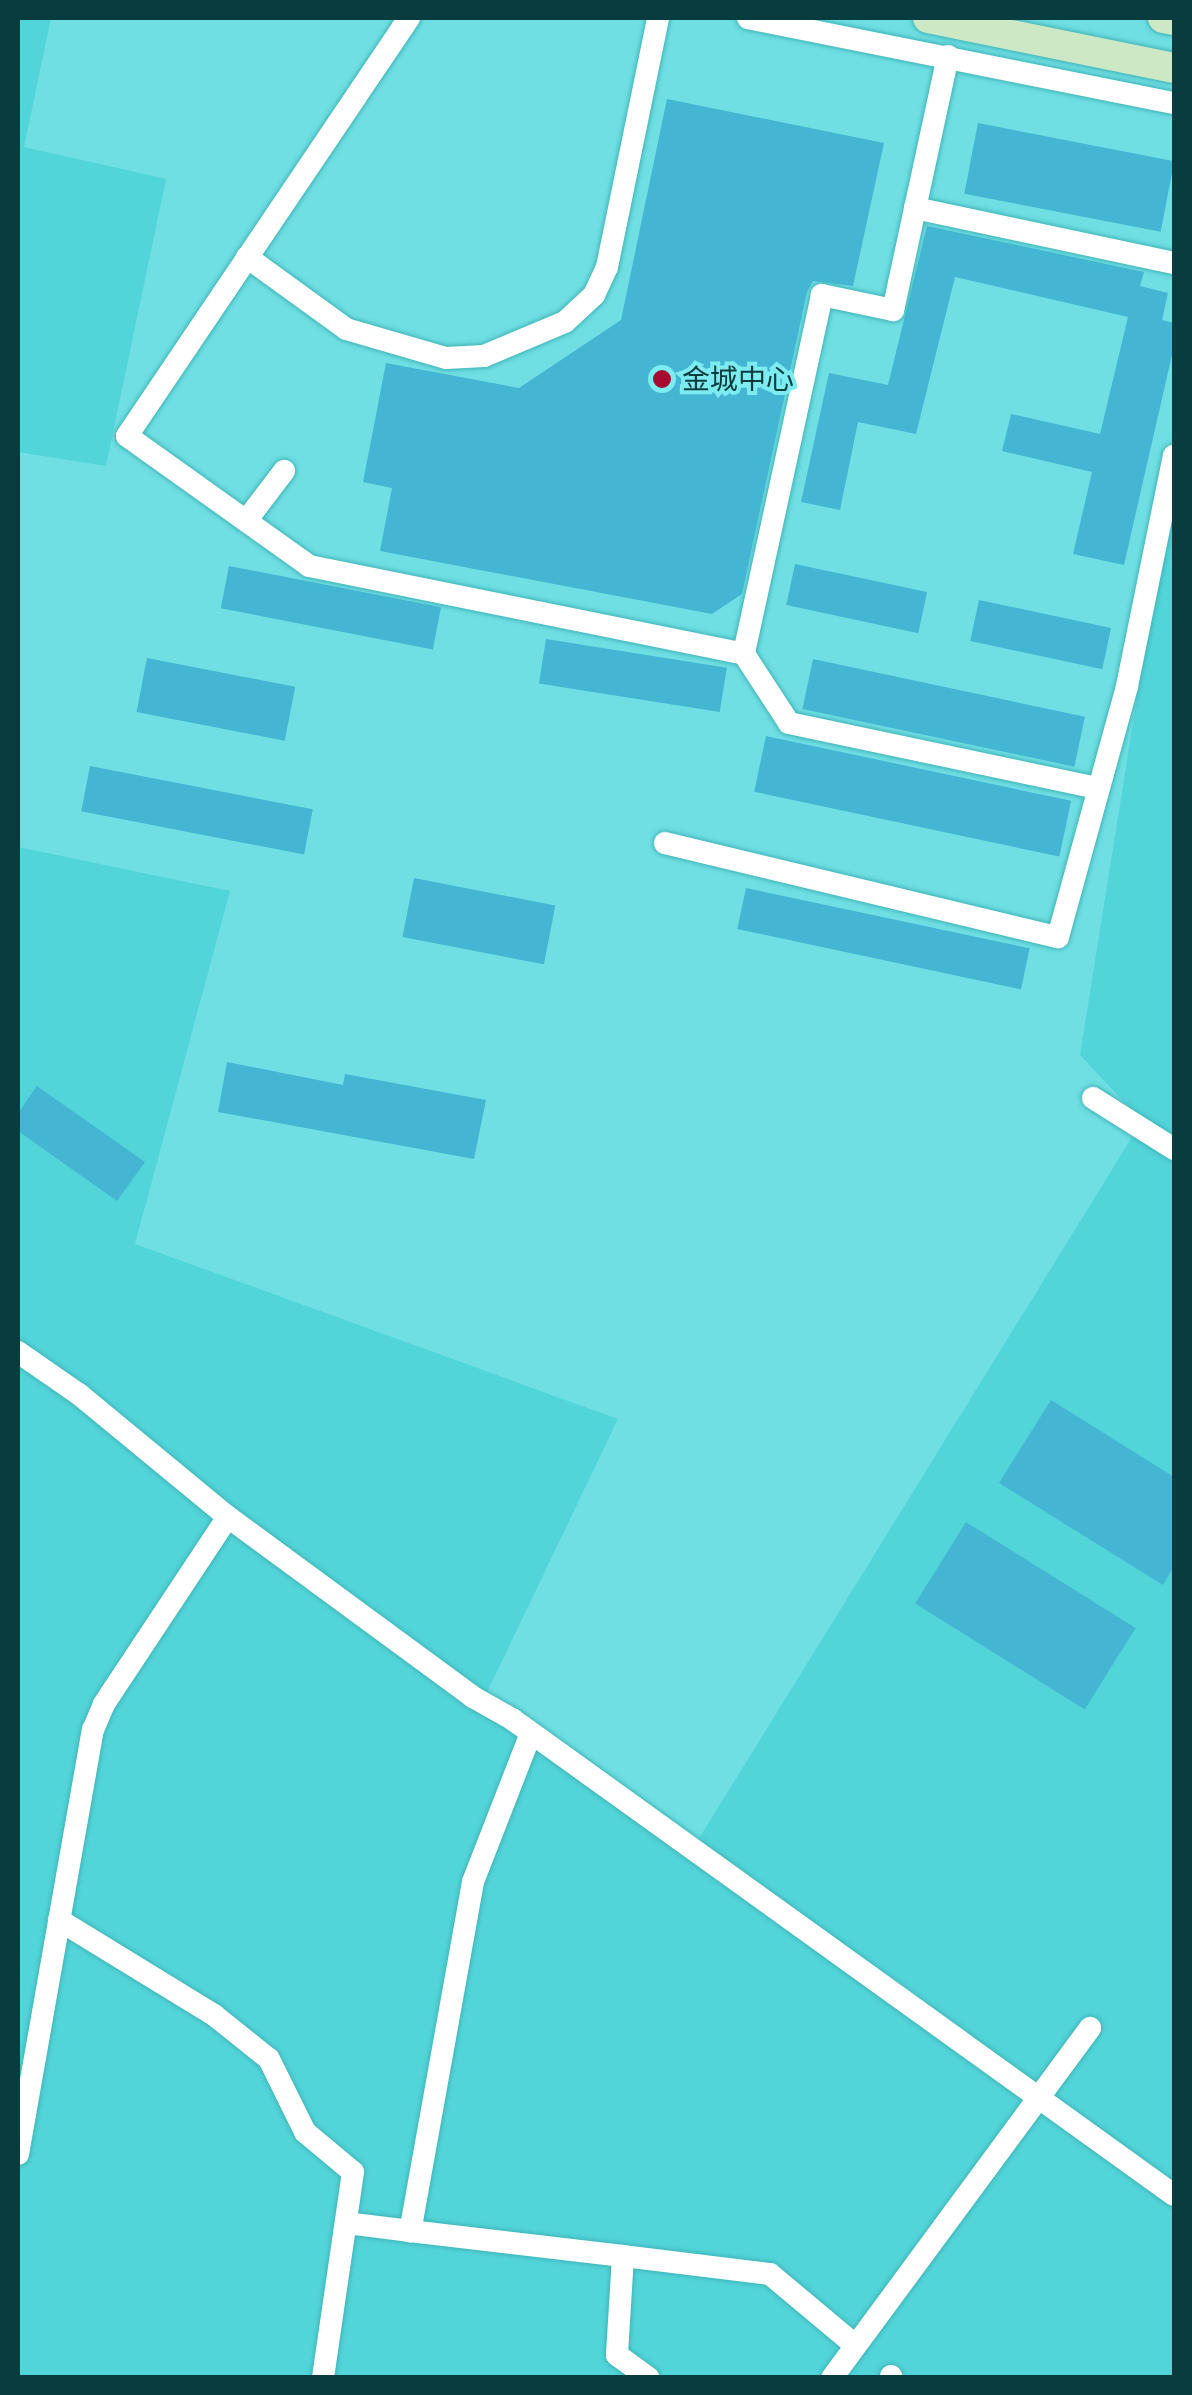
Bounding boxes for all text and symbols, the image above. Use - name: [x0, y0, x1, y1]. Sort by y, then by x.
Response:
- place label: 金城中心: [682, 362, 794, 396]
- marker: 金城中心: [651, 368, 673, 390]

